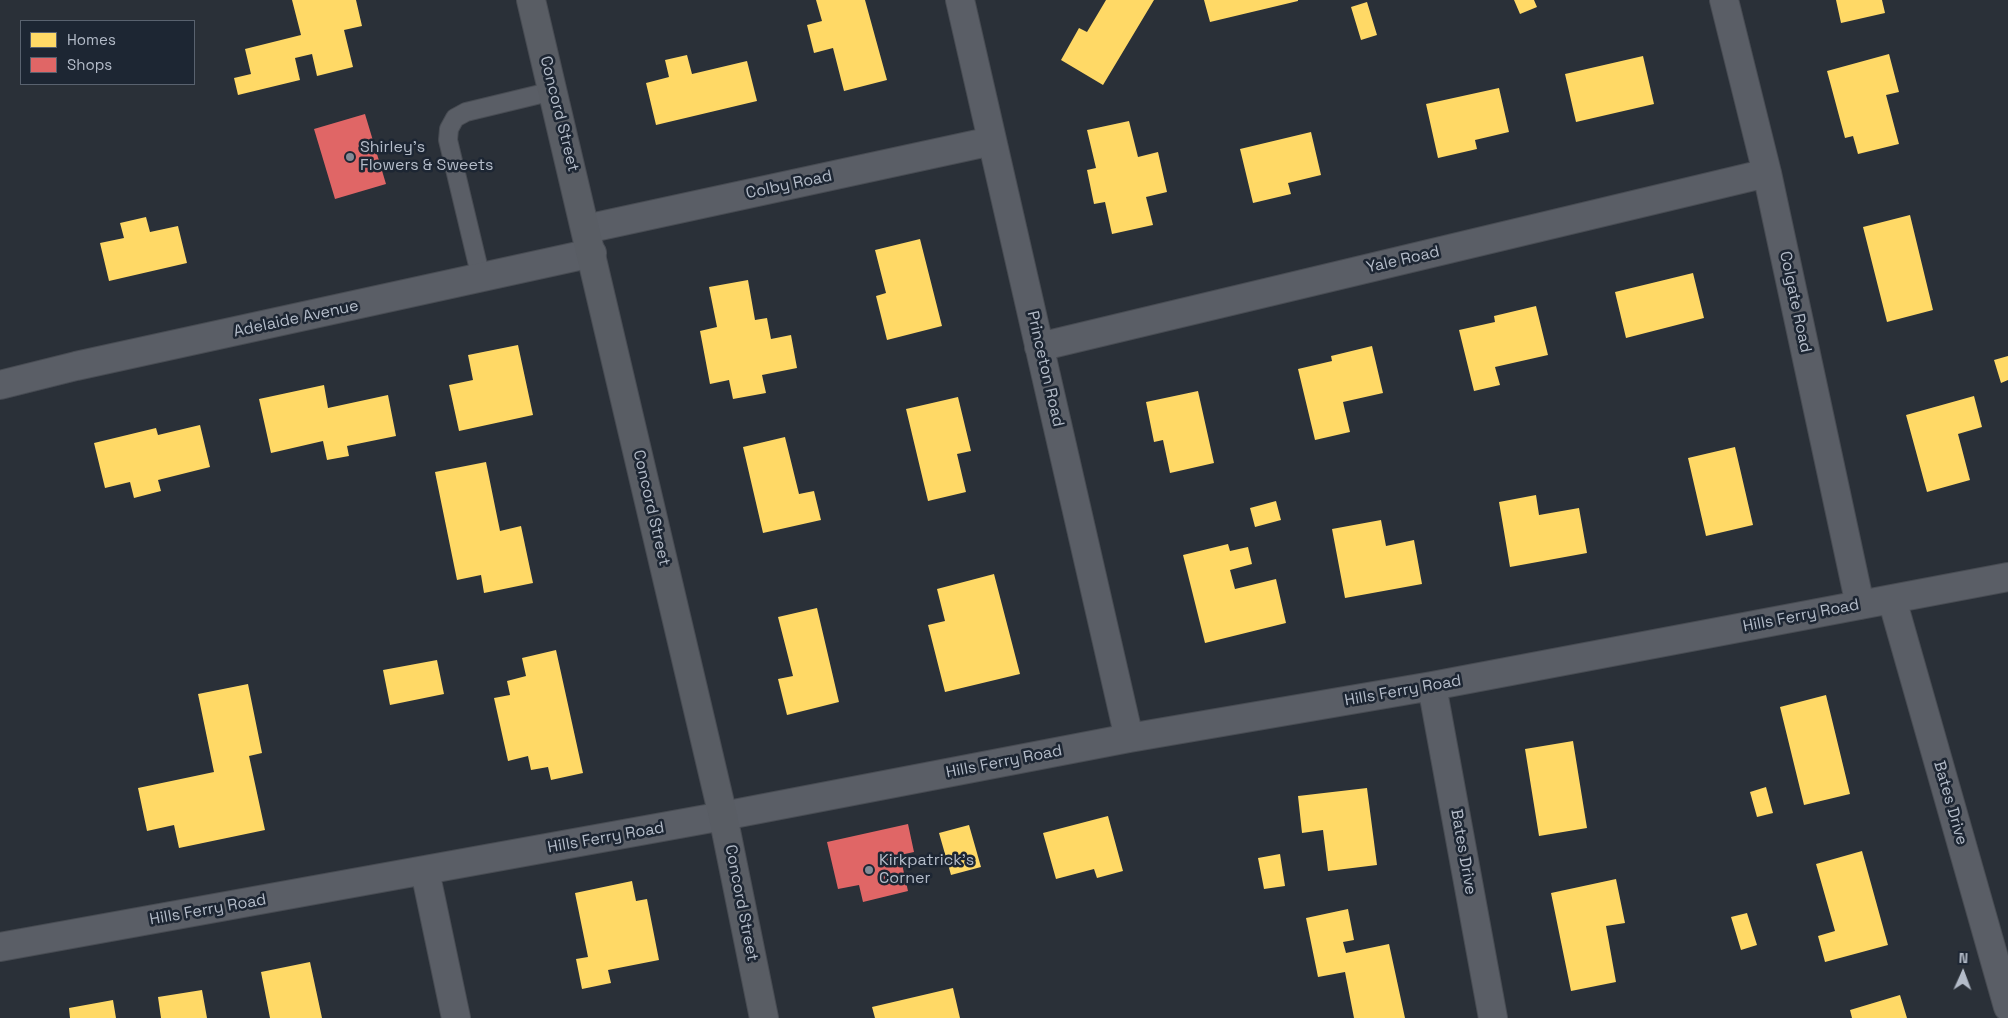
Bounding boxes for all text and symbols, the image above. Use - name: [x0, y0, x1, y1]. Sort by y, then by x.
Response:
- legend: [20, 20, 195, 85]
- text: Homes: [67, 30, 116, 49]
- street label: Concord Street: [535, 54, 583, 174]
- text: Shops: [67, 55, 112, 74]
- place label: Shirley's Flowers & Sweets: [360, 138, 494, 176]
- marker: Shirley's Flowers & Sweets: [344, 151, 356, 163]
- street label: Colby Road: [744, 167, 834, 203]
- street label: Yale Road: [1365, 242, 1441, 278]
- street label: Colgate Road: [1775, 250, 1815, 354]
- street label: Adelaide Avenue: [232, 296, 360, 342]
- street label: Princeton Road: [1022, 309, 1068, 429]
- street label: Concord Street: [628, 448, 674, 568]
- street label: Hills Ferry Road: [1741, 595, 1861, 637]
- street label: Hills Ferry Road: [1343, 671, 1463, 711]
- street label: Hills Ferry Road: [944, 741, 1064, 783]
- street label: Bates Drive: [1929, 759, 1971, 847]
- street label: Bates Drive: [1446, 808, 1480, 896]
- street label: Hills Ferry Road: [546, 818, 666, 858]
- street label: Concord Street: [720, 843, 762, 963]
- place label: Kirkpatrick's Corner: [879, 851, 974, 889]
- marker: Kirkpatrick's Corner: [863, 864, 875, 876]
- street label: Hills Ferry Road: [148, 890, 268, 930]
- north arrow: [1938, 948, 1988, 998]
- text: N: [1959, 949, 1969, 967]

